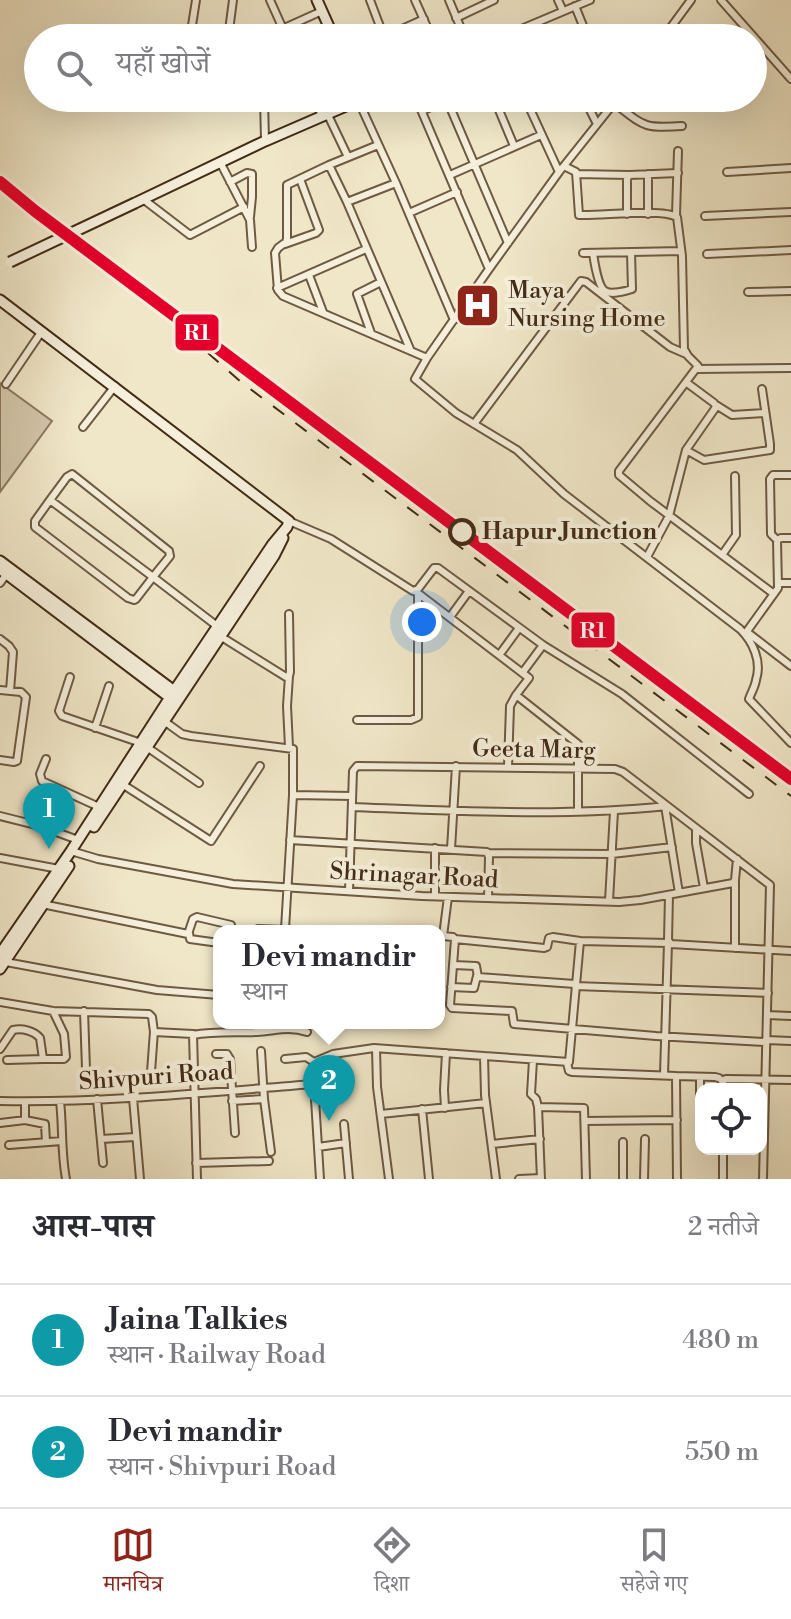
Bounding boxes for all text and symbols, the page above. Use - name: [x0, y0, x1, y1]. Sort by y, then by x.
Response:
- search box: [24, 24, 767, 112]
- text: यहाँ खोजें: [116, 45, 210, 83]
- icon: search: [52, 46, 96, 90]
- place label: Maya Nursing Home: [508, 276, 666, 334]
- hospital icon: Maya Nursing Home: [453, 281, 501, 329]
- line badge: R1: [174, 313, 220, 352]
- text: R1: [184, 320, 211, 347]
- place label: Hapur Junction: [482, 517, 657, 547]
- marker: Hapur Junction: [449, 519, 475, 545]
- your location: [402, 602, 442, 642]
- line badge: R1: [570, 611, 616, 649]
- text: R1: [580, 618, 607, 645]
- street label: Geeta Marg: [472, 734, 597, 766]
- pin: 1: [23, 783, 75, 849]
- street label: Shrinagar Road: [329, 857, 499, 895]
- popup: [213, 925, 445, 1029]
- text: Devi mandir: [242, 938, 416, 976]
- text: स्थान: [242, 976, 287, 1008]
- pin: 2: [303, 1055, 355, 1121]
- street label: Shivpuri Road: [78, 1057, 235, 1097]
- map controls: [695, 1083, 767, 1155]
- button: locate: [695, 1083, 767, 1155]
- text: आस-पास: [32, 1206, 154, 1248]
- text: 2 नतीजे: [688, 1211, 759, 1243]
- text: Jaina Talkies: [108, 1301, 288, 1339]
- text: 1: [52, 1324, 64, 1356]
- text: 480 m: [682, 1324, 759, 1356]
- text: स्थान · Railway Road: [108, 1339, 326, 1371]
- text: Devi mandir: [108, 1413, 283, 1451]
- text: 2: [50, 1436, 66, 1468]
- text: 550 m: [685, 1436, 759, 1468]
- text: स्थान · Shivpuri Road: [108, 1451, 336, 1483]
- tab: मानचित्र: [103, 1523, 163, 1605]
- tab: दिशा: [370, 1523, 414, 1605]
- tab: सहेजे गए: [620, 1523, 688, 1605]

